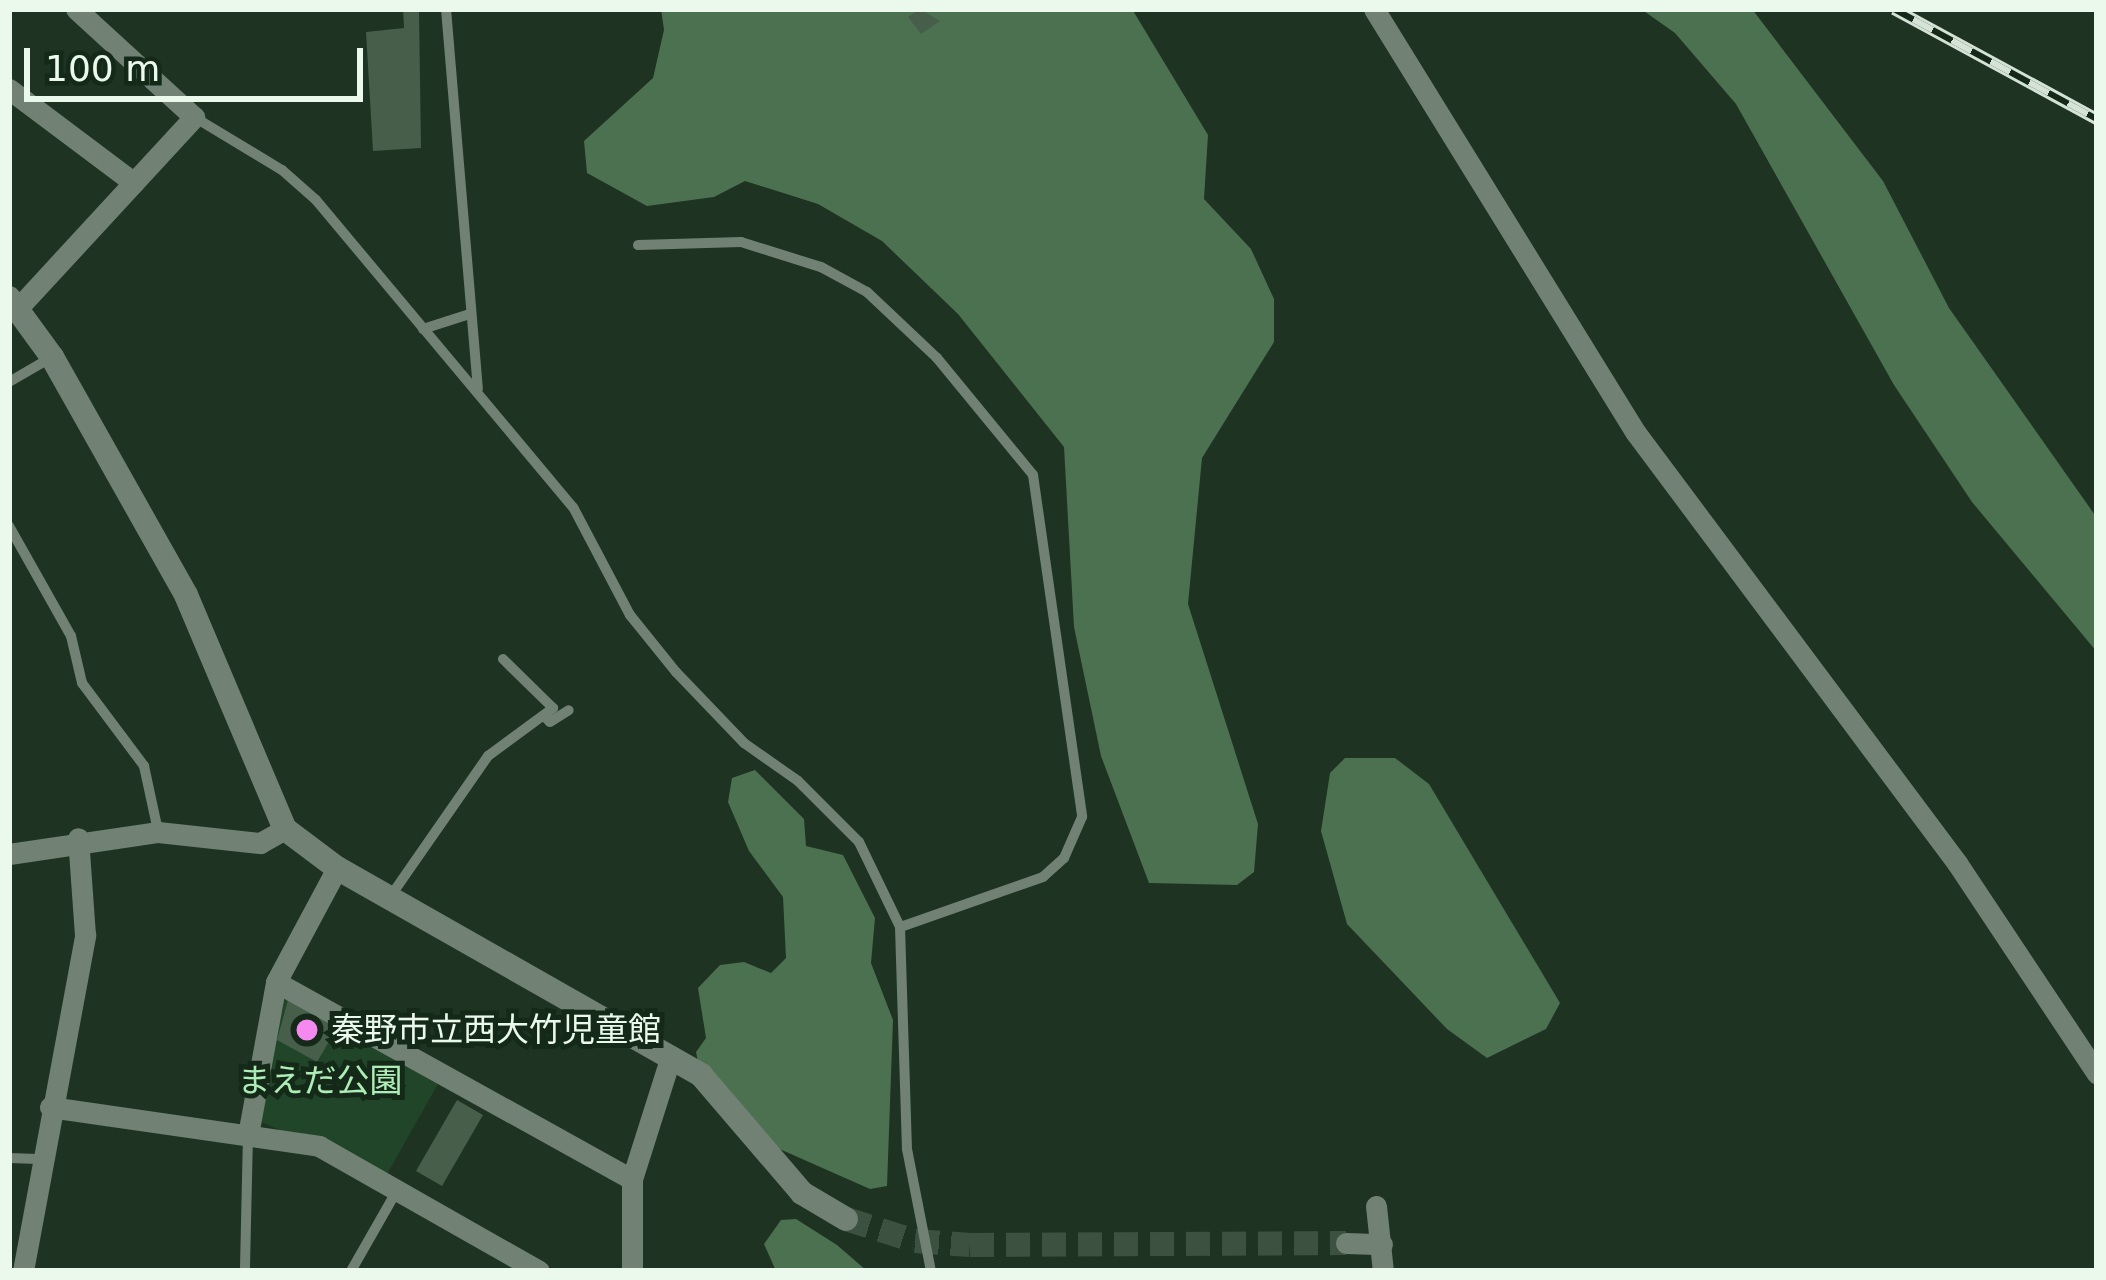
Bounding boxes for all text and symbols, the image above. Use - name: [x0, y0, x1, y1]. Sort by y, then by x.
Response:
- scale bar: [30, 24, 369, 98]
- text: 100 m: [45, 48, 160, 89]
- place label: 秦野市立西大竹児童館: [331, 1010, 661, 1050]
- marker: 秦野市立西大竹児童館: [294, 1017, 320, 1043]
- park label: まえだ公園: [238, 1061, 402, 1101]

